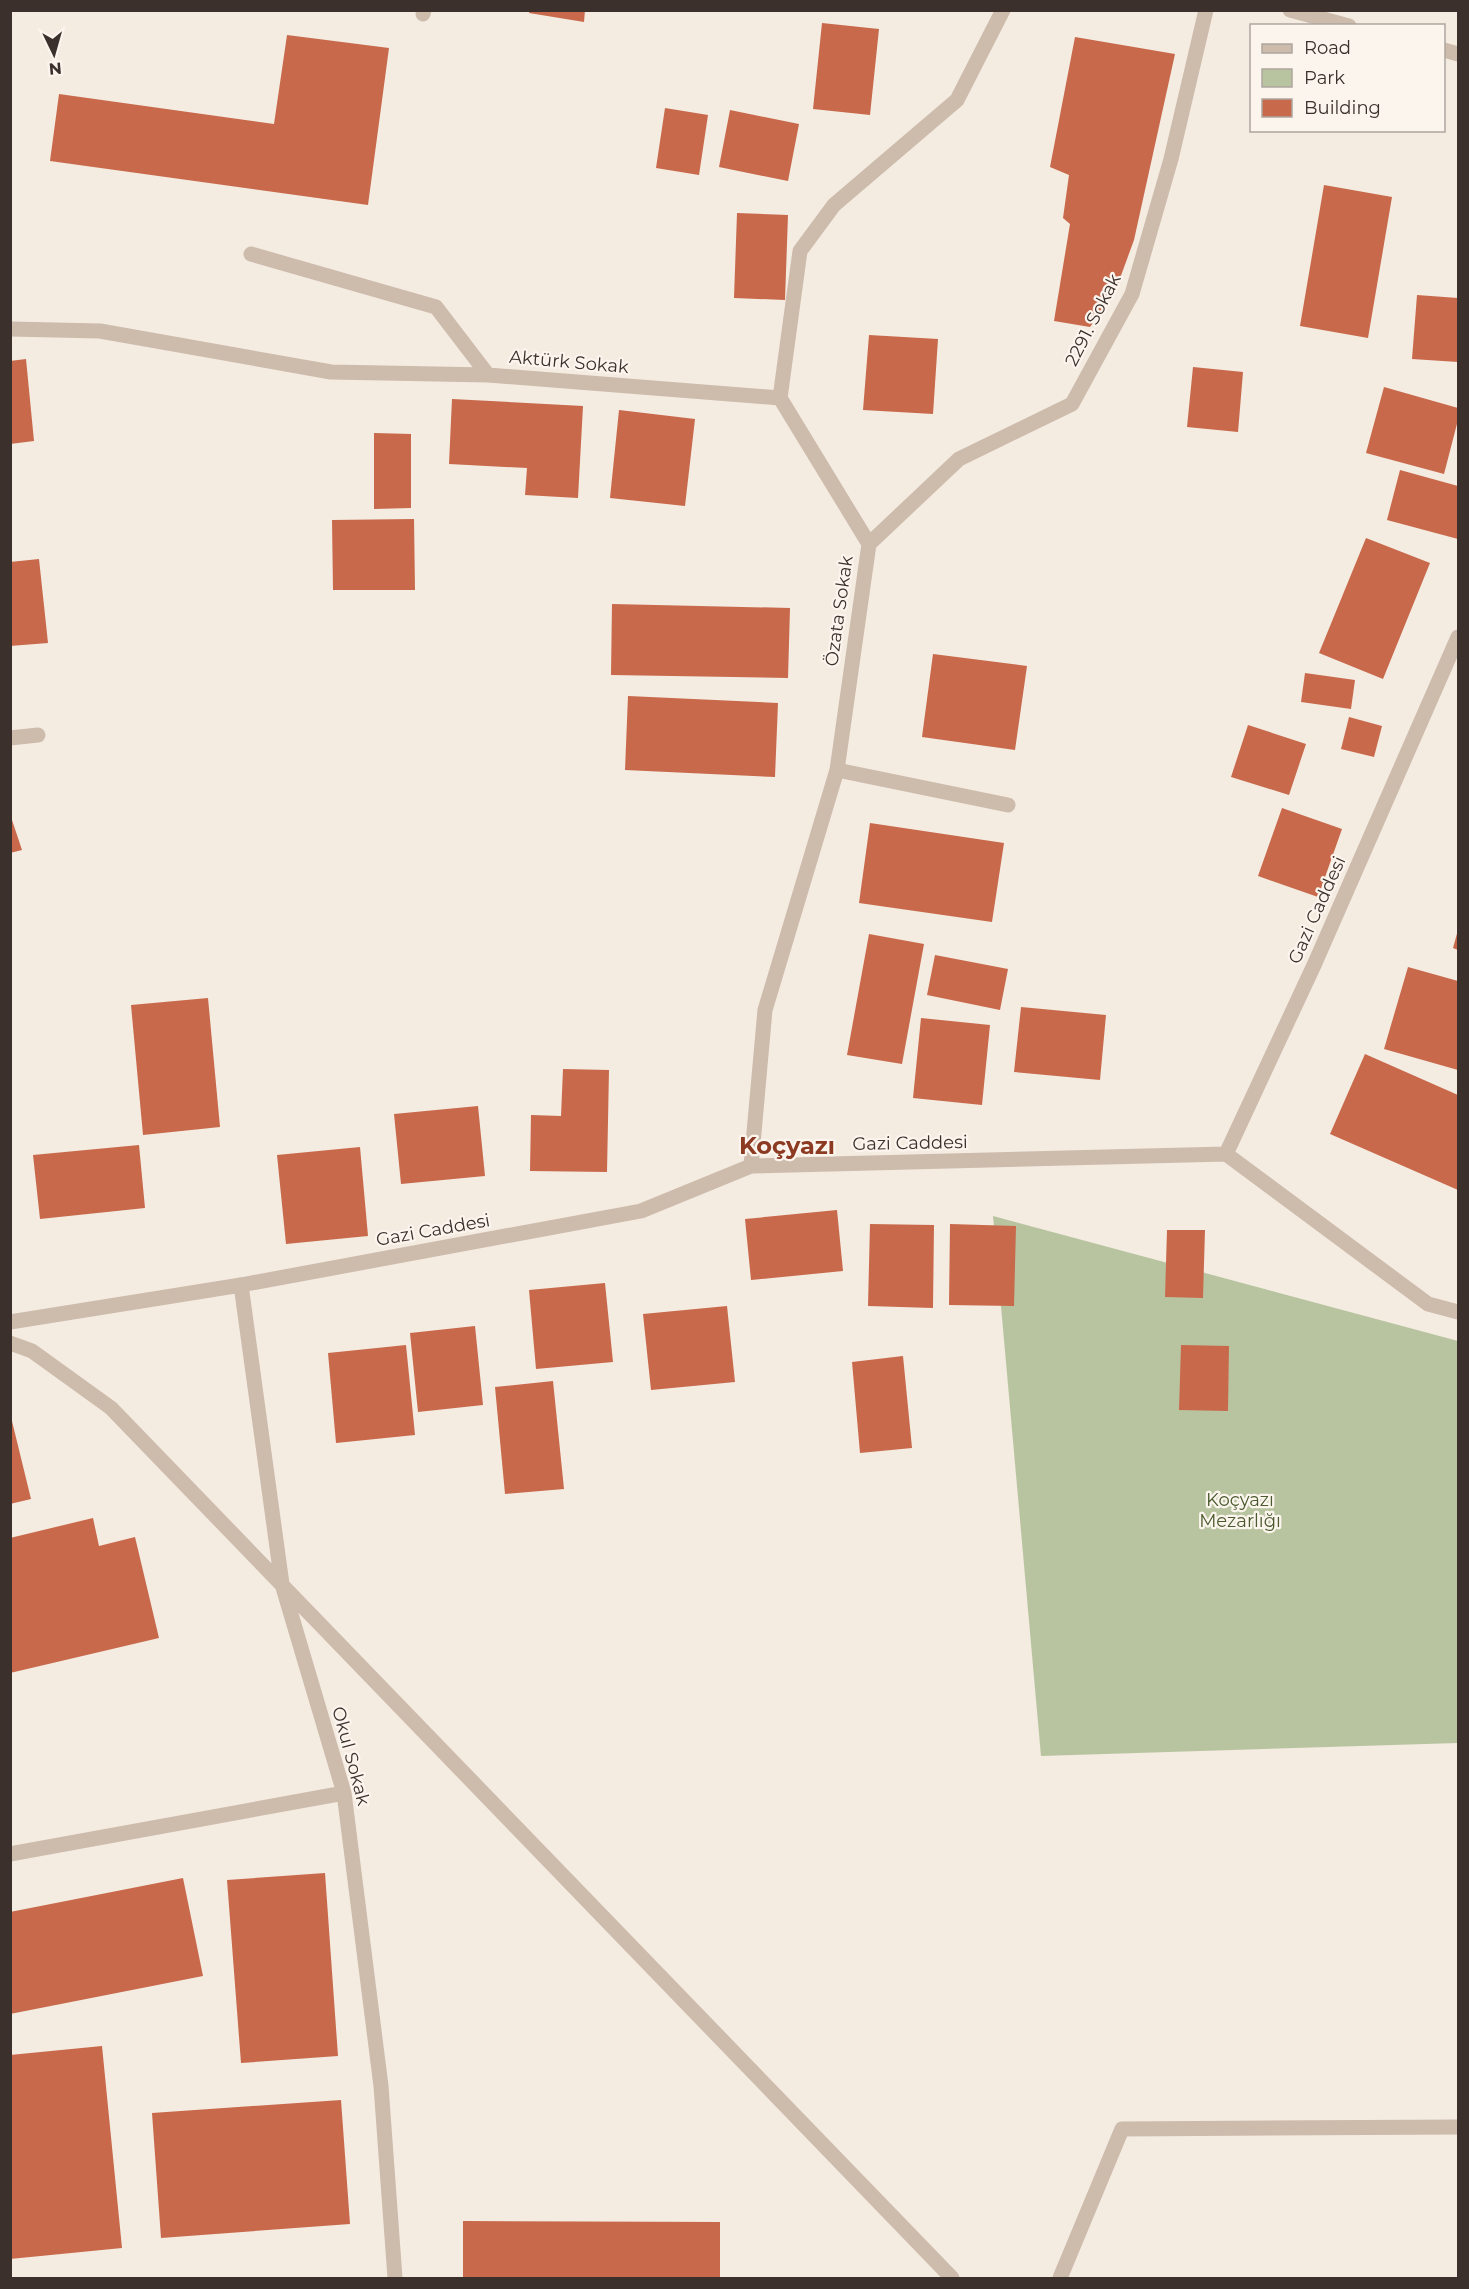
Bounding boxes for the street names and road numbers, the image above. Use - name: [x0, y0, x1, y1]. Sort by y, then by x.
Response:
- street label: 2291. Sokak: [1060, 270, 1126, 370]
- street label: Aktürk Sokak: [508, 346, 630, 378]
- street label: Özata Sokak: [820, 554, 858, 668]
- street label: Gazi Caddesi: [1283, 853, 1351, 967]
- street label: Gazi Caddesi: [852, 1131, 968, 1155]
- street label: Gazi Caddesi: [374, 1209, 492, 1251]
- street label: Okul Sokak: [327, 1704, 375, 1808]

